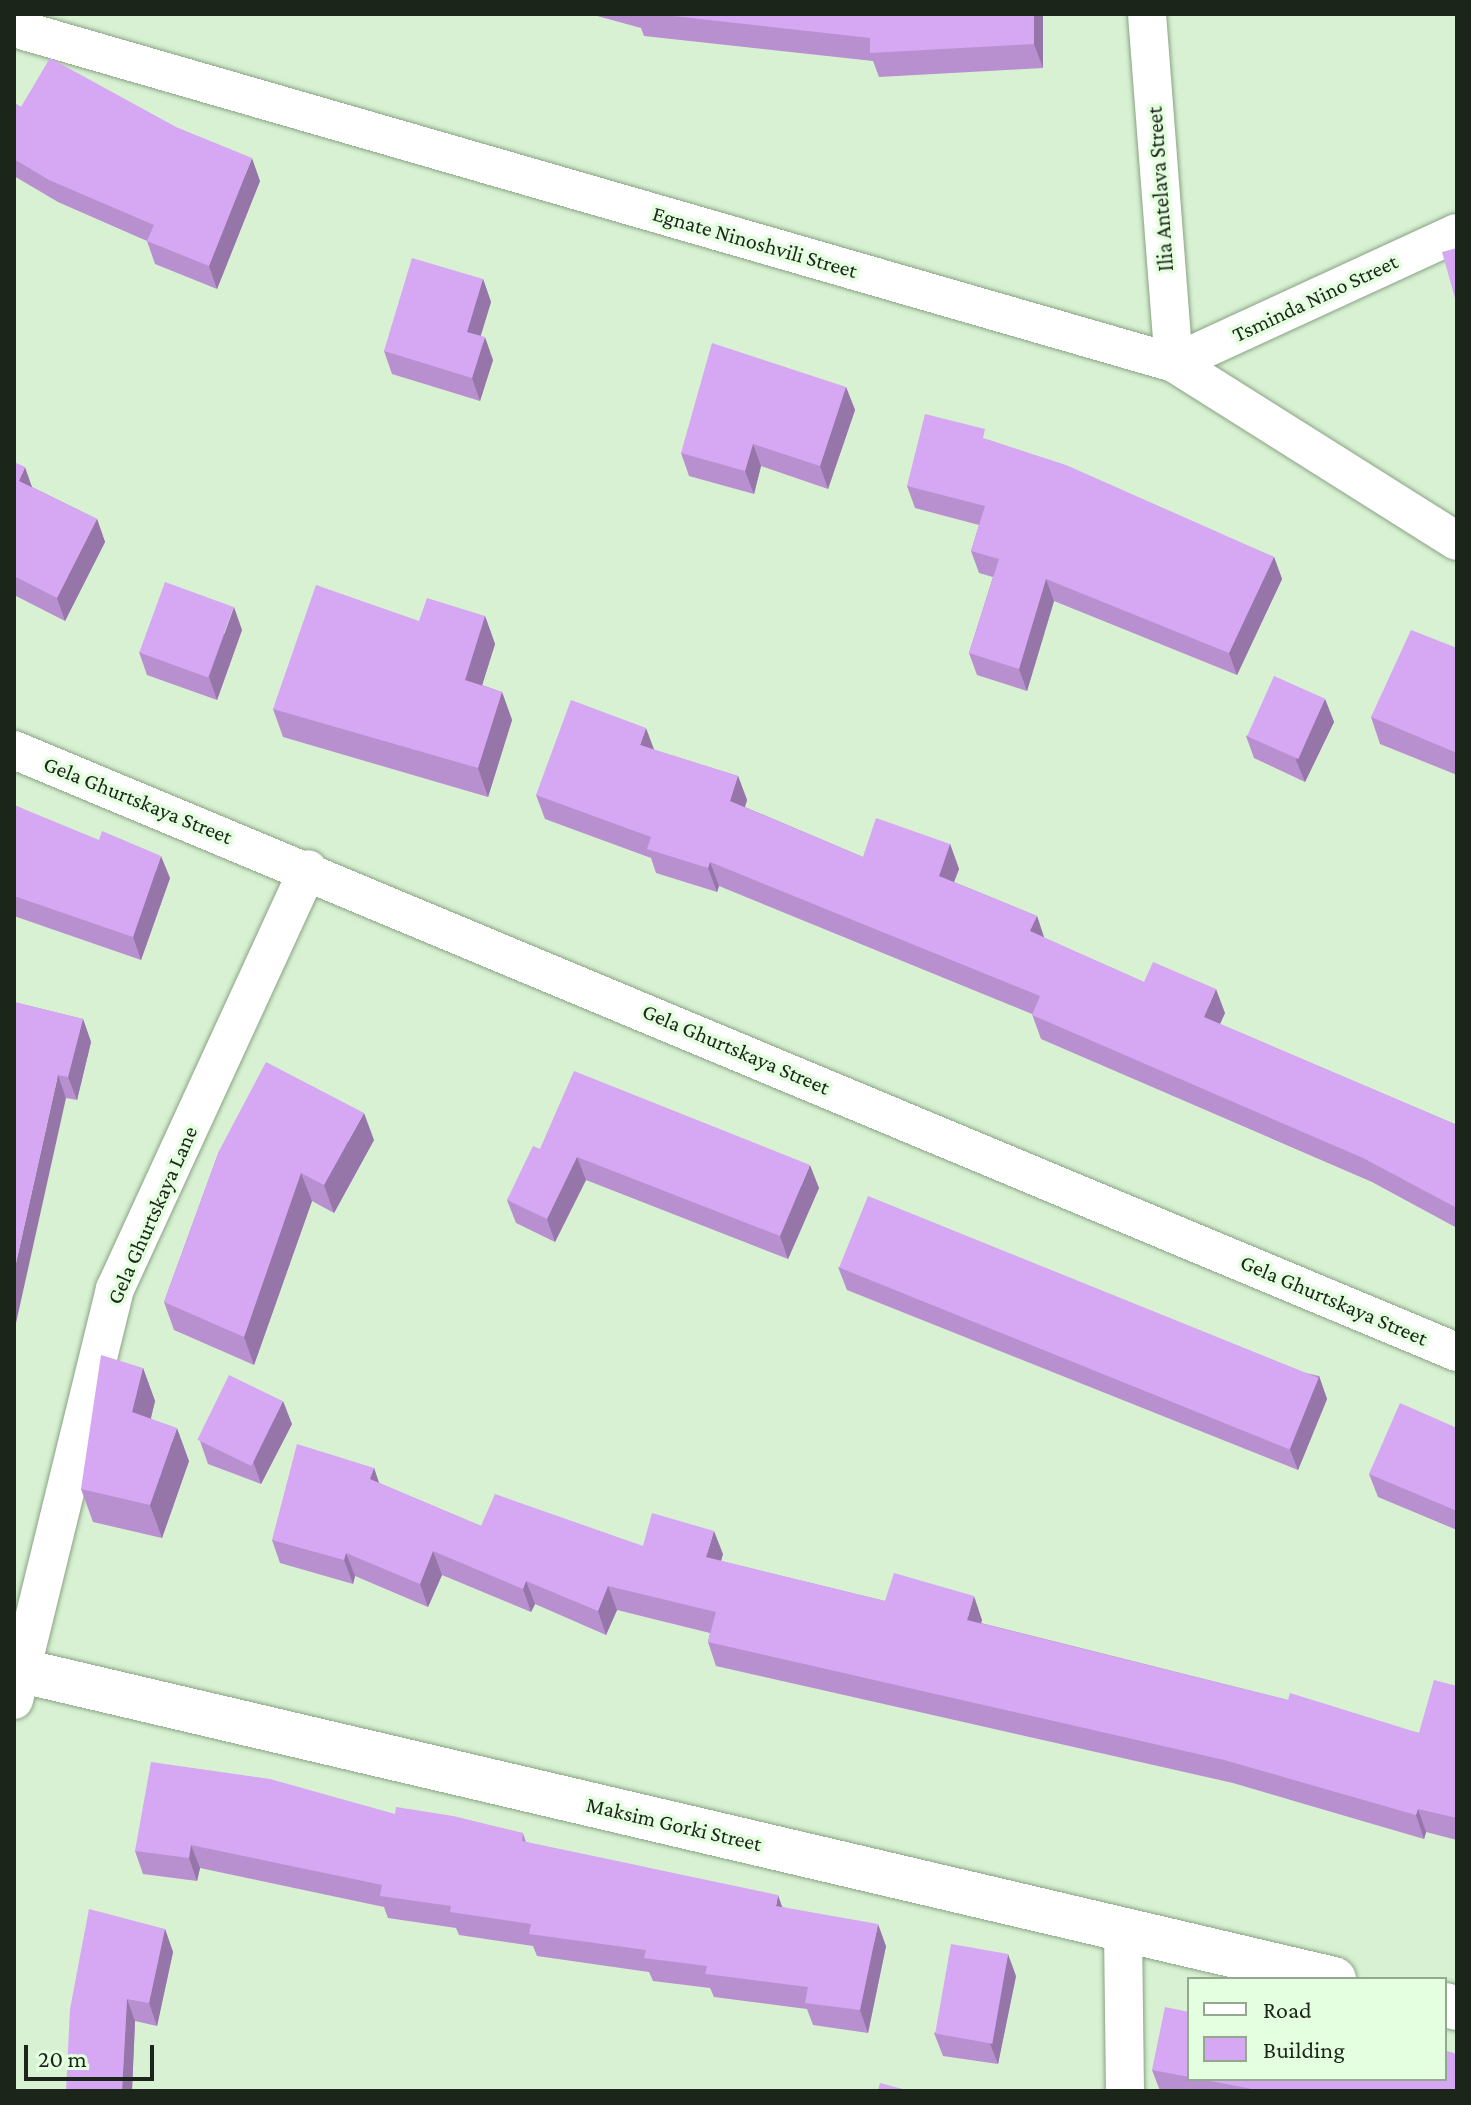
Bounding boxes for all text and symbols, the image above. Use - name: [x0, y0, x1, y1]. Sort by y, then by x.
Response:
- street label: Ilia Antelava Street: [1141, 106, 1179, 272]
- street label: Egnate Ninoshvili Street: [650, 200, 860, 284]
- street label: Tsminda Nino Street: [1228, 248, 1402, 348]
- street label: Gela Ghurtskaya Street: [40, 750, 236, 850]
- street label: Gela Ghurtskaya Street: [638, 998, 834, 1100]
- street label: Gela Ghurtskaya Lane: [101, 1122, 203, 1308]
- street label: Gela Ghurtskaya Street: [1236, 1249, 1432, 1351]
- street label: Maksim Gorki Street: [584, 1791, 764, 1857]
- legend: [1187, 1977, 1447, 2081]
- text: Road: [1263, 1996, 1312, 2023]
- scale bar: [28, 2029, 158, 2079]
- text: Building: [1263, 2036, 1345, 2063]
- text: 20 m: [38, 2045, 87, 2072]

